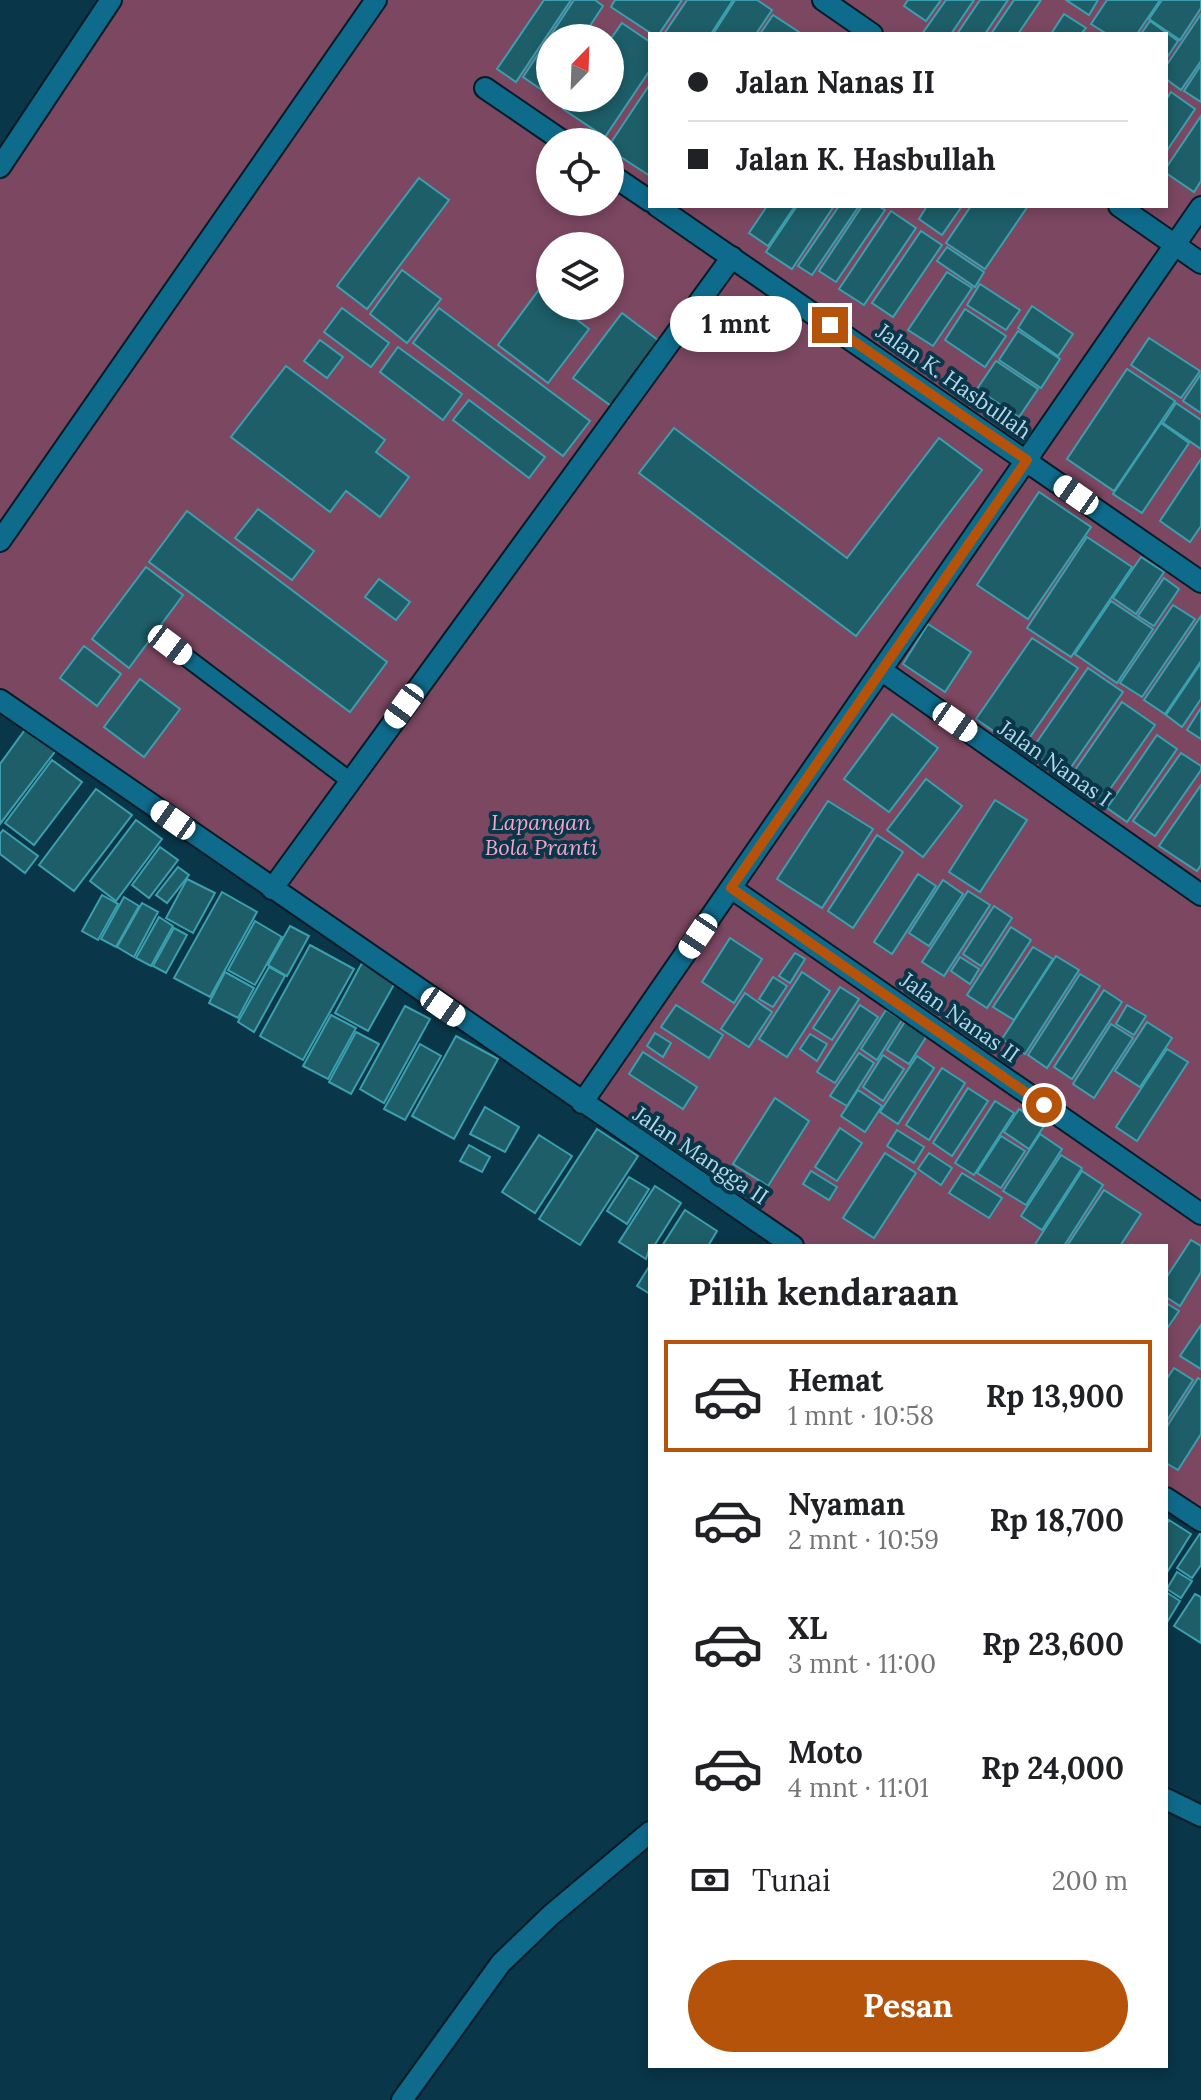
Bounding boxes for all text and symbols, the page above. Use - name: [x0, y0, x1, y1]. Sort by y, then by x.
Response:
- north arrow: [536, 24, 624, 112]
- map controls: [536, 24, 624, 320]
- text: Jalan Nanas II: [736, 63, 935, 101]
- button: locate: [536, 128, 624, 216]
- text: Jalan K. Hasbullah: [736, 140, 996, 178]
- button: layers: [536, 232, 624, 320]
- callout: 1 mnt: [670, 297, 802, 353]
- text: 1 mnt: [702, 307, 770, 340]
- route end: [812, 307, 848, 343]
- street label: Jalan K. Hasbullah: [870, 317, 1037, 445]
- car: [1049, 471, 1103, 519]
- car: [144, 621, 196, 669]
- car: [380, 680, 428, 732]
- car: [928, 698, 982, 746]
- street label: Jalan Nanas I: [992, 713, 1117, 812]
- car: [146, 796, 200, 844]
- park label: Lapangan Bola Pranti: [485, 808, 597, 861]
- car: [675, 909, 721, 963]
- street label: Jalan Nanas II: [894, 965, 1025, 1068]
- car: [416, 983, 470, 1031]
- route start: [1026, 1087, 1062, 1123]
- street label: Jalan Mangga II: [627, 1099, 774, 1210]
- text: Pilih kendaraan: [688, 1269, 959, 1315]
- icon: car: [692, 1360, 764, 1432]
- text: Hemat: [788, 1361, 883, 1399]
- text: Rp 13,900: [986, 1377, 1124, 1415]
- text: 1 mnt · 10:58: [788, 1399, 934, 1432]
- icon: car: [692, 1484, 764, 1556]
- text: Nyaman: [788, 1485, 905, 1523]
- text: Rp 18,700: [989, 1501, 1124, 1539]
- text: 2 mnt · 10:59: [788, 1523, 939, 1556]
- icon: car: [692, 1608, 764, 1680]
- text: XL: [788, 1609, 827, 1647]
- text: Rp 23,600: [982, 1625, 1124, 1663]
- text: 3 mnt · 11:00: [788, 1647, 936, 1680]
- icon: car: [692, 1732, 764, 1804]
- text: Moto: [788, 1733, 863, 1771]
- text: Rp 24,000: [981, 1749, 1124, 1787]
- text: 4 mnt · 11:01: [788, 1771, 929, 1804]
- icon: cash: [688, 1858, 732, 1902]
- text: Tunai: [752, 1861, 831, 1899]
- text: 200 m: [1052, 1864, 1128, 1897]
- button: Pesan: [688, 1960, 1128, 2052]

